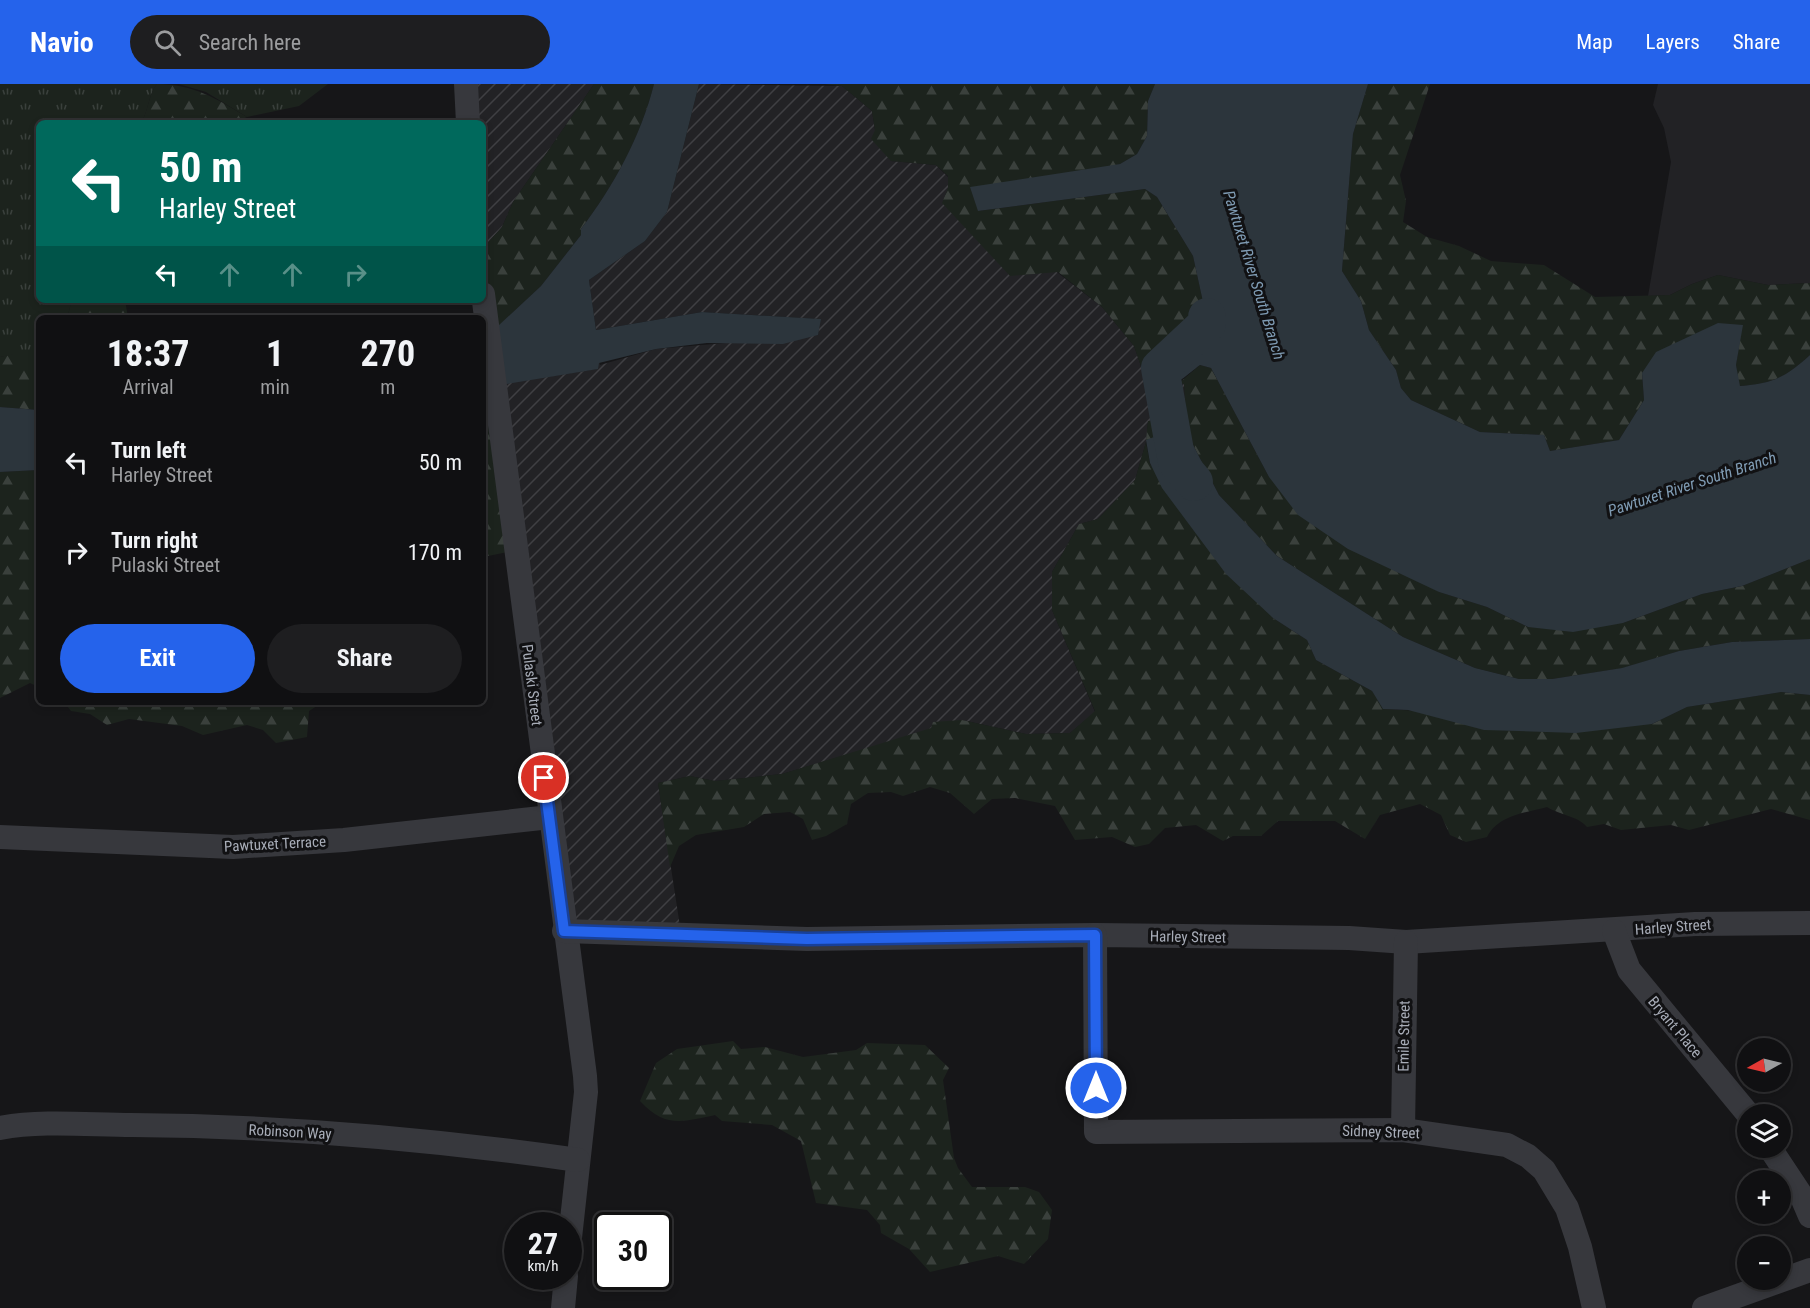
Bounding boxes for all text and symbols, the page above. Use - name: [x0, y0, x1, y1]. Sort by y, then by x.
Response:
- search box: [130, 15, 550, 69]
- text: Navio: [30, 26, 94, 59]
- icon: search: [151, 26, 184, 59]
- text: Search here: [199, 30, 301, 55]
- text: Map: [1576, 30, 1613, 54]
- text: Layers: [1646, 30, 1700, 54]
- text: Share: [1733, 30, 1780, 54]
- text: 50 m: [159, 143, 242, 192]
- icon: left: [60, 144, 138, 222]
- water label: Pawtuxet River South Branch: [1219, 188, 1289, 362]
- text: Harley Street: [159, 193, 296, 225]
- icon: left: [150, 258, 183, 291]
- icon: ahead: [213, 258, 246, 291]
- icon: ahead: [276, 258, 309, 291]
- icon: right: [339, 258, 372, 291]
- text: 18:37: [107, 333, 189, 375]
- text: 1: [266, 333, 284, 375]
- text: 270: [361, 333, 415, 375]
- text: Arrival: [123, 375, 174, 399]
- text: min: [260, 375, 290, 399]
- text: m: [380, 375, 395, 399]
- text: Turn left: [111, 438, 186, 463]
- icon: left: [60, 446, 93, 479]
- water label: Pawtuxet River South Branch: [1605, 448, 1779, 520]
- text: 50 m: [419, 450, 462, 475]
- text: Harley Street: [111, 463, 213, 487]
- text: Turn right: [111, 528, 198, 553]
- icon: right: [60, 536, 93, 569]
- text: 170 m: [408, 540, 462, 565]
- text: Pulaski Street: [111, 553, 220, 577]
- button: Exit: [60, 624, 255, 693]
- button: Share: [267, 624, 462, 693]
- street label: Pulaski Street: [518, 643, 546, 727]
- pin: [518, 752, 569, 803]
- icon: arrive: [527, 761, 560, 794]
- street label: Pawtuxet Terrace: [224, 832, 326, 856]
- street label: Harley Street: [1634, 915, 1712, 939]
- street label: Harley Street: [1150, 927, 1226, 947]
- street label: Bryant Place: [1644, 993, 1706, 1061]
- street label: Emile Street: [1394, 1000, 1414, 1072]
- north arrow: [1737, 1038, 1791, 1092]
- map controls: [1737, 1038, 1791, 1290]
- position arrow: [1064, 1056, 1128, 1120]
- button: layers: [1737, 1104, 1791, 1158]
- street label: Robinson Way: [248, 1121, 332, 1143]
- street label: Sidney Street: [1342, 1122, 1420, 1142]
- button: +: [1737, 1170, 1791, 1224]
- speed limit sign: 30: [594, 1212, 672, 1290]
- text: 27: [528, 1226, 558, 1261]
- button: −: [1737, 1236, 1791, 1290]
- text: km/h: [528, 1257, 558, 1275]

